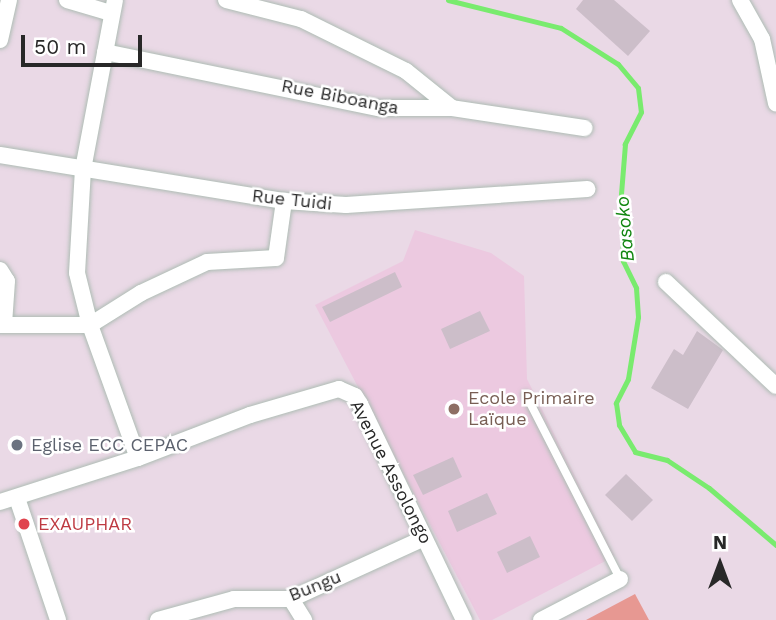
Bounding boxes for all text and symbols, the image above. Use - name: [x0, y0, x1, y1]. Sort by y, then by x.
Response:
- scale bar: [24, 21, 145, 65]
- text: 50 m: [34, 34, 86, 59]
- street label: Rue Biboanga: [279, 75, 401, 119]
- street label: Rue Tuidi: [251, 185, 333, 215]
- water label: Basoko: [611, 195, 639, 263]
- place label: Ecole Primaire Laïque: [468, 388, 595, 430]
- street label: Avenue Assolongo: [345, 396, 437, 548]
- marker: Ecole Primaire Laïque: [446, 401, 462, 417]
- place label: Eglise ECC CEPAC: [31, 434, 188, 456]
- marker: Eglise ECC CEPAC: [9, 437, 25, 453]
- place label: EXAUPHAR: [38, 513, 132, 535]
- marker: EXAUPHAR: [16, 516, 32, 532]
- north arrow: [685, 529, 755, 599]
- text: N: [713, 531, 727, 554]
- street label: Bungu: [286, 566, 344, 606]

